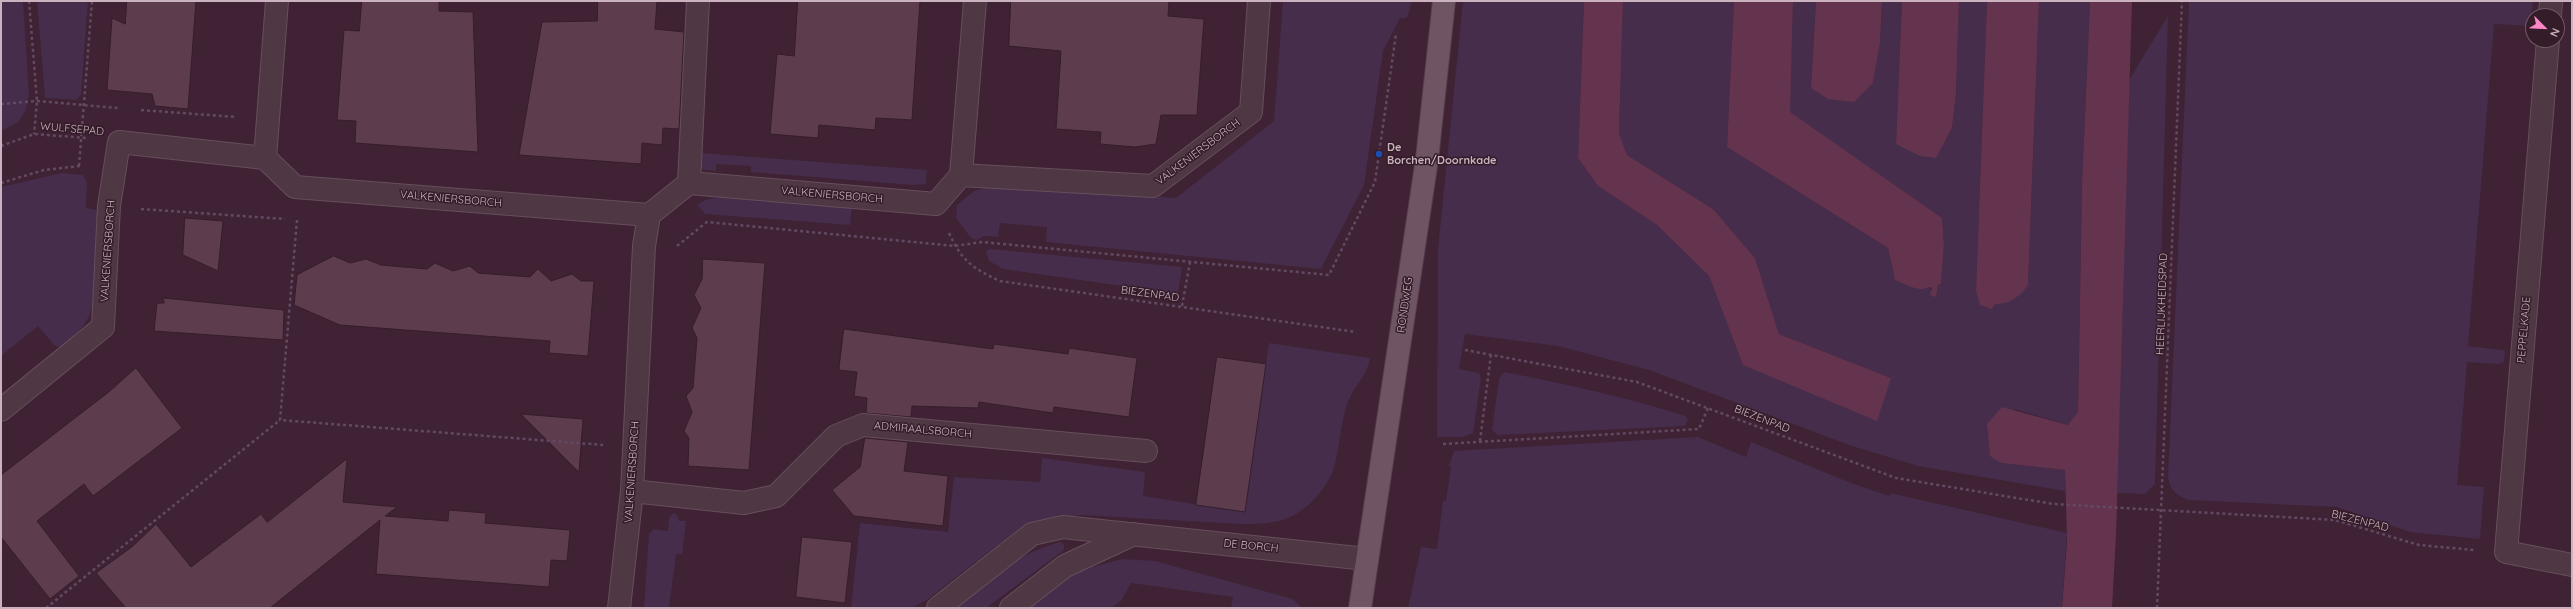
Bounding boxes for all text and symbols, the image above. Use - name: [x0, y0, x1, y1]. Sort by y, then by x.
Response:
- north arrow: [2525, 8, 2565, 48]
- text: N: [2547, 26, 2563, 39]
- street label: VALKENIERSBORCH: [1153, 116, 1243, 188]
- street label: WULFSEPAD: [40, 120, 104, 138]
- place label: De Borchen/Doornkade: [1387, 141, 1497, 167]
- marker: De Borchen/Doornkade: [1374, 149, 1384, 159]
- street label: VALKENIERSBORCH: [781, 184, 883, 206]
- street label: VALKENIERSBORCH: [400, 188, 502, 210]
- street label: VALKENIERSBORCH: [98, 200, 118, 302]
- street label: HEERLIJKHEIDSPAD: [2154, 253, 2170, 355]
- street label: RONDWEG: [1395, 276, 1415, 334]
- street label: BIEZENPAD: [1120, 283, 1180, 305]
- street label: PEPPELKADE: [2515, 296, 2533, 364]
- street label: BIEZENPAD: [1732, 402, 1792, 436]
- street label: ADMIRAALSBORCH: [873, 419, 973, 441]
- street label: VALKENIERSBORCH: [622, 421, 642, 523]
- street label: BIEZENPAD: [2330, 508, 2390, 534]
- street label: DE BORCH: [1223, 537, 1279, 555]

